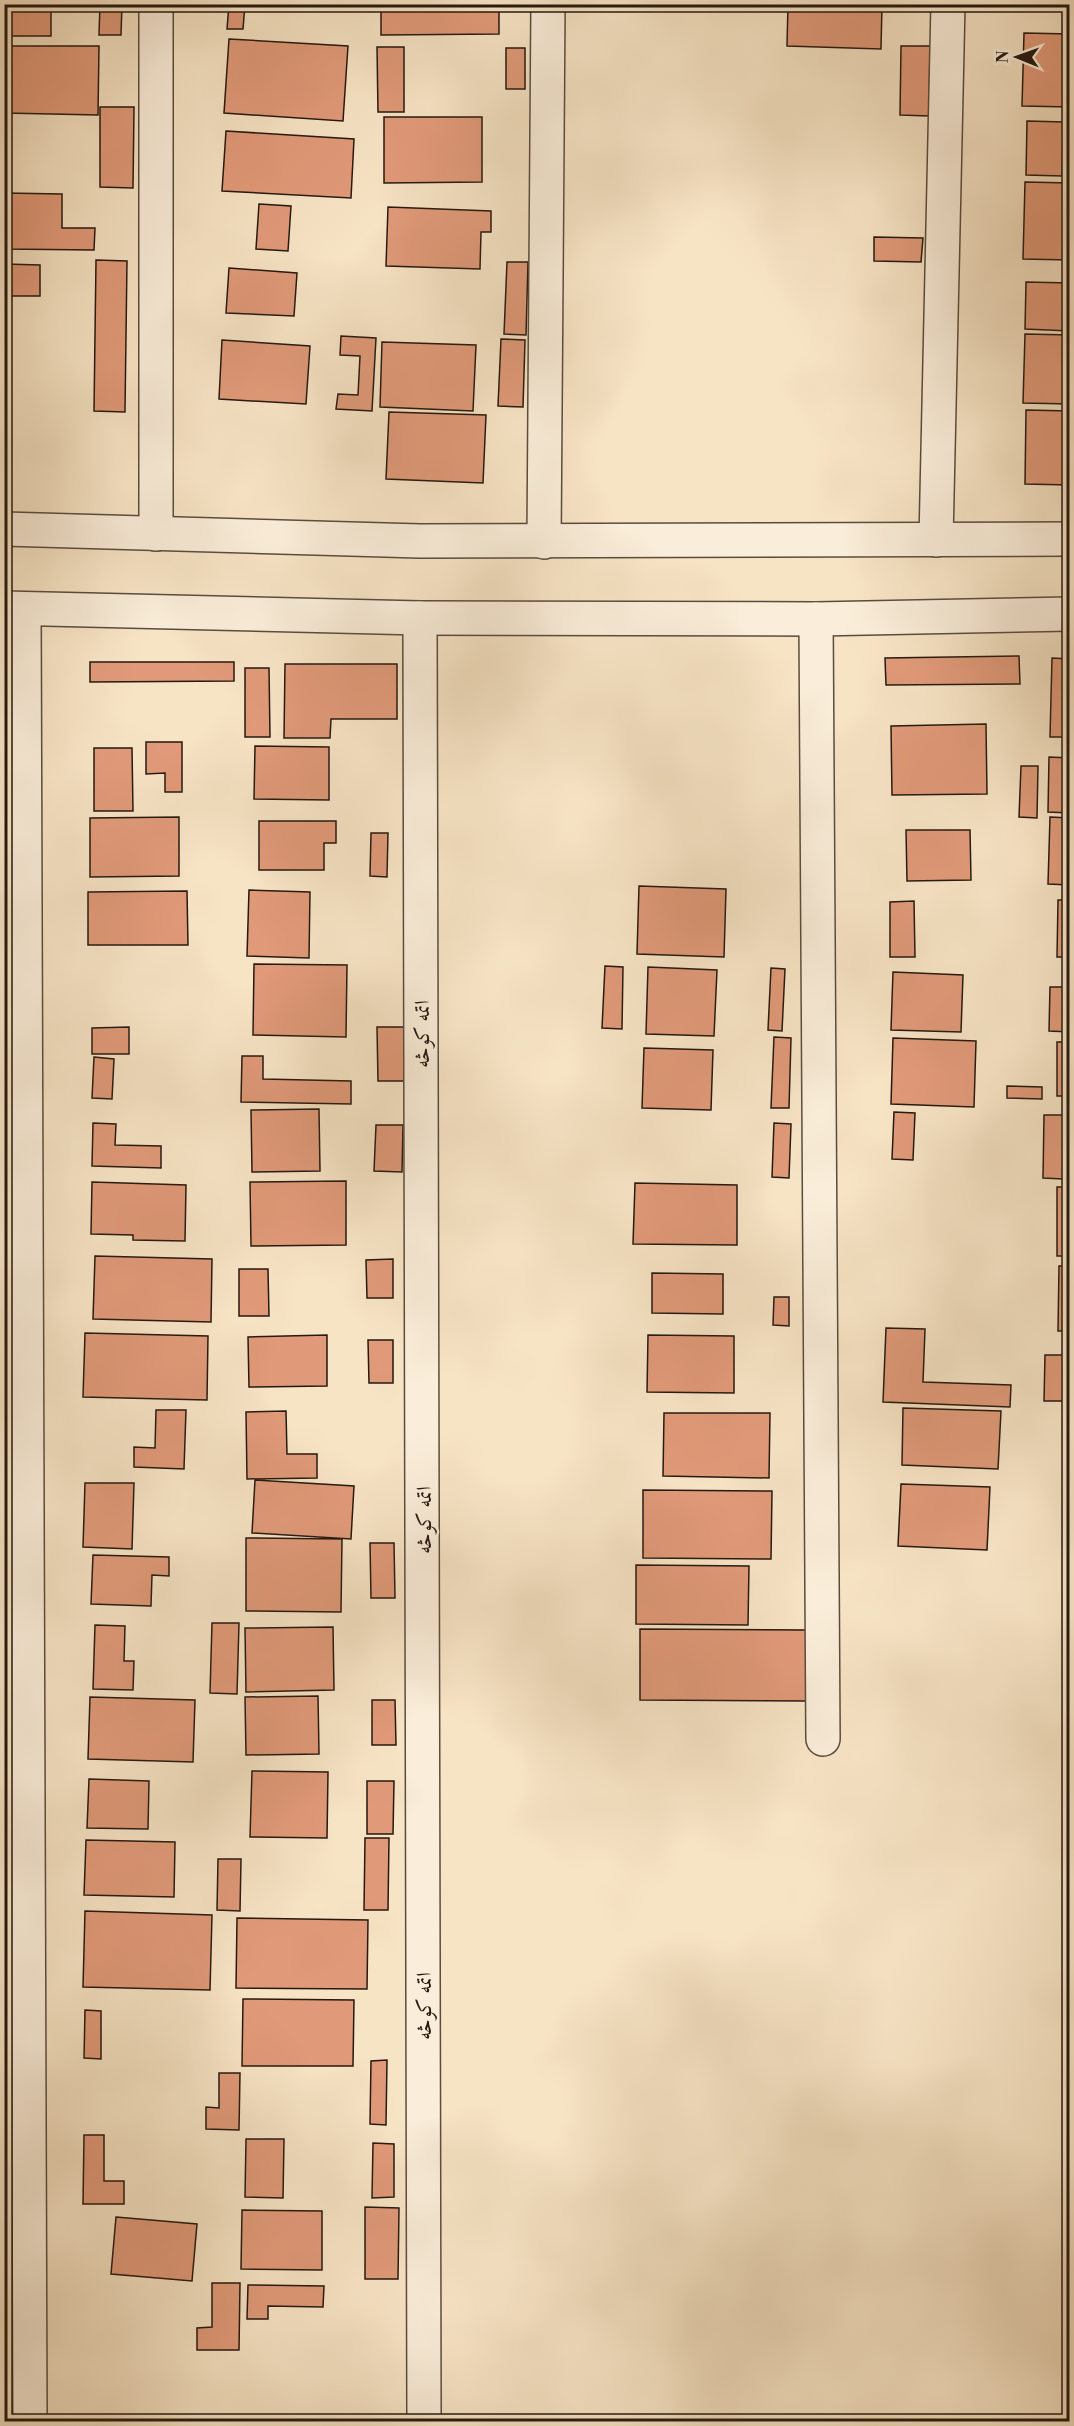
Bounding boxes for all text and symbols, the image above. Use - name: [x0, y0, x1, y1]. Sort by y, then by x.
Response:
- north arrow: [987, 27, 1047, 87]
- text: N: [993, 50, 1013, 63]
- street label: اتمه کوڅه: [410, 1000, 436, 1068]
- street label: اتمه کوڅه: [412, 1486, 438, 1554]
- street label: اتمه کوڅه: [412, 1972, 438, 2040]

